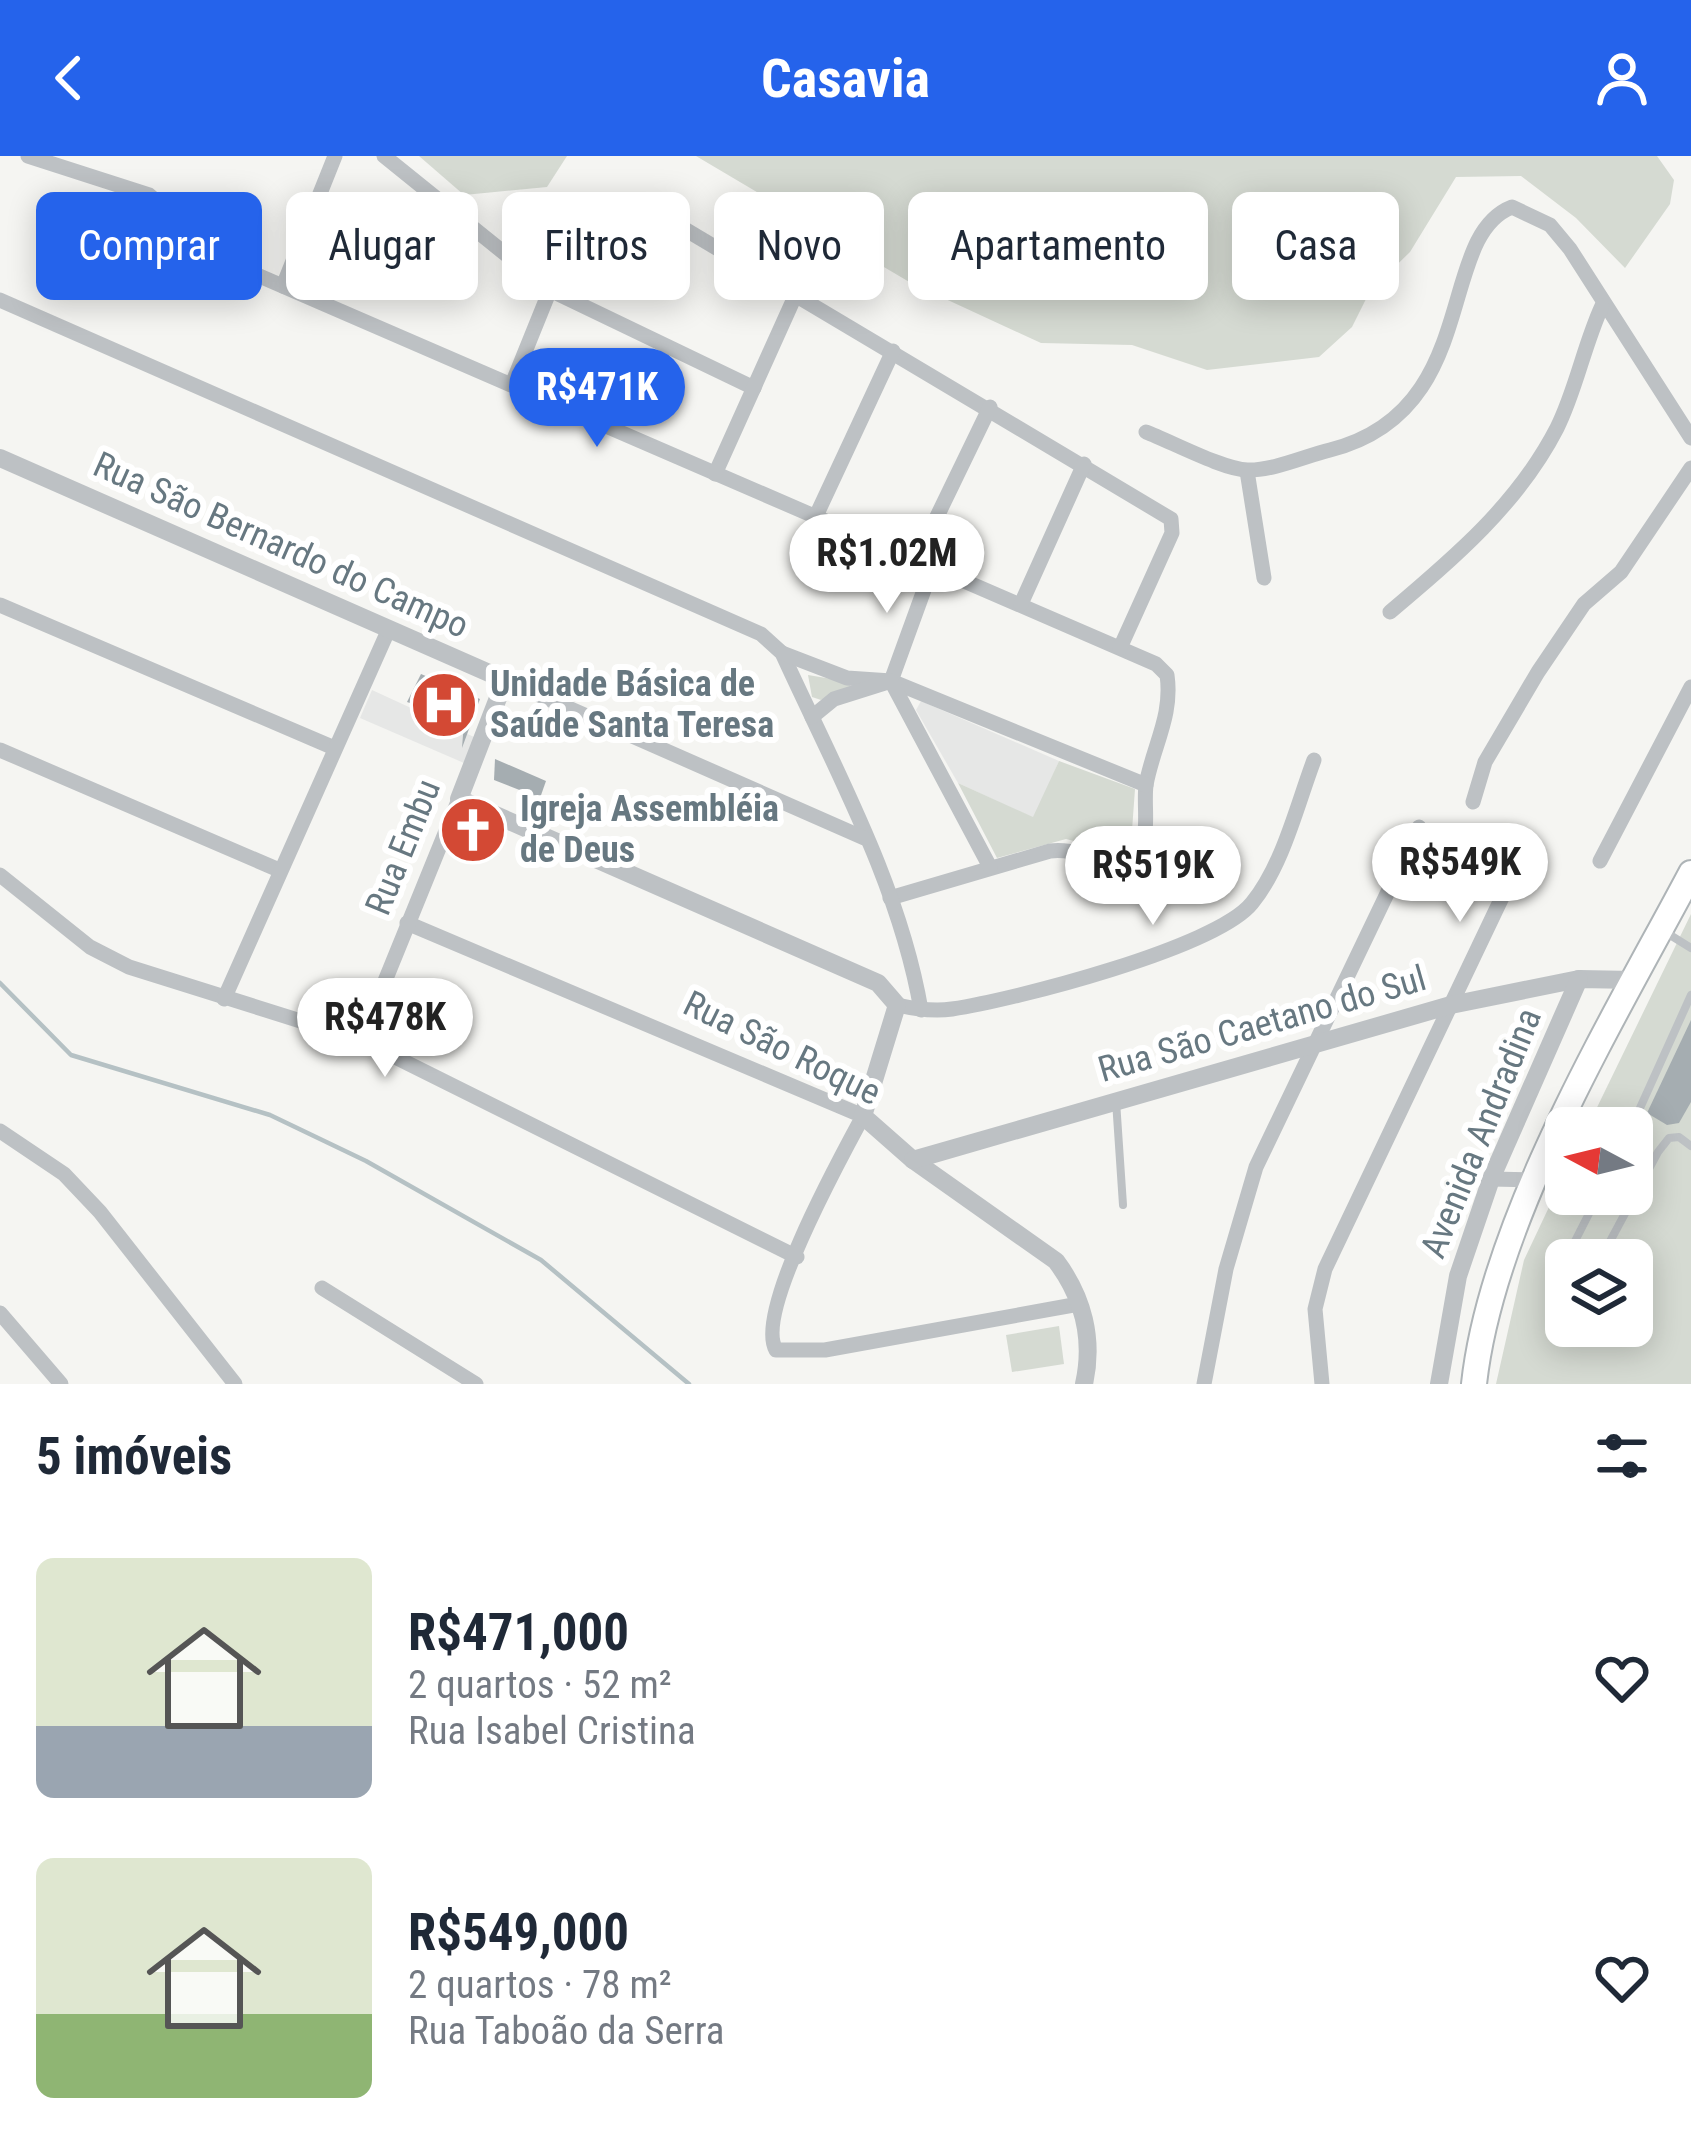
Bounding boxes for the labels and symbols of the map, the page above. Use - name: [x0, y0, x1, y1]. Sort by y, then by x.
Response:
- pin: R$471K: [499, 348, 695, 450]
- street label: Rua São Bernardo do Campo: [87, 443, 475, 647]
- pin: R$1.02M: [776, 514, 998, 616]
- place label: Unidade Básica de Saúde Santa Teresa: [490, 663, 774, 746]
- hospital icon: Unidade Básica de Saúde Santa Teresa: [409, 670, 479, 740]
- street label: Rua Embu: [357, 773, 449, 921]
- place label: Igreja Assembléia de Deus: [520, 788, 779, 871]
- church icon: Igreja Assembléia de Deus: [438, 795, 508, 865]
- pin: R$549K: [1362, 823, 1558, 925]
- pin: R$519K: [1055, 826, 1251, 928]
- street label: Rua São Caetano do Sul: [1093, 957, 1431, 1091]
- pin: R$478K: [287, 978, 483, 1080]
- street label: Rua São Roque: [677, 982, 887, 1114]
- street label: Avenida Andradina: [1412, 1002, 1550, 1264]
- north arrow: [1545, 1107, 1653, 1215]

